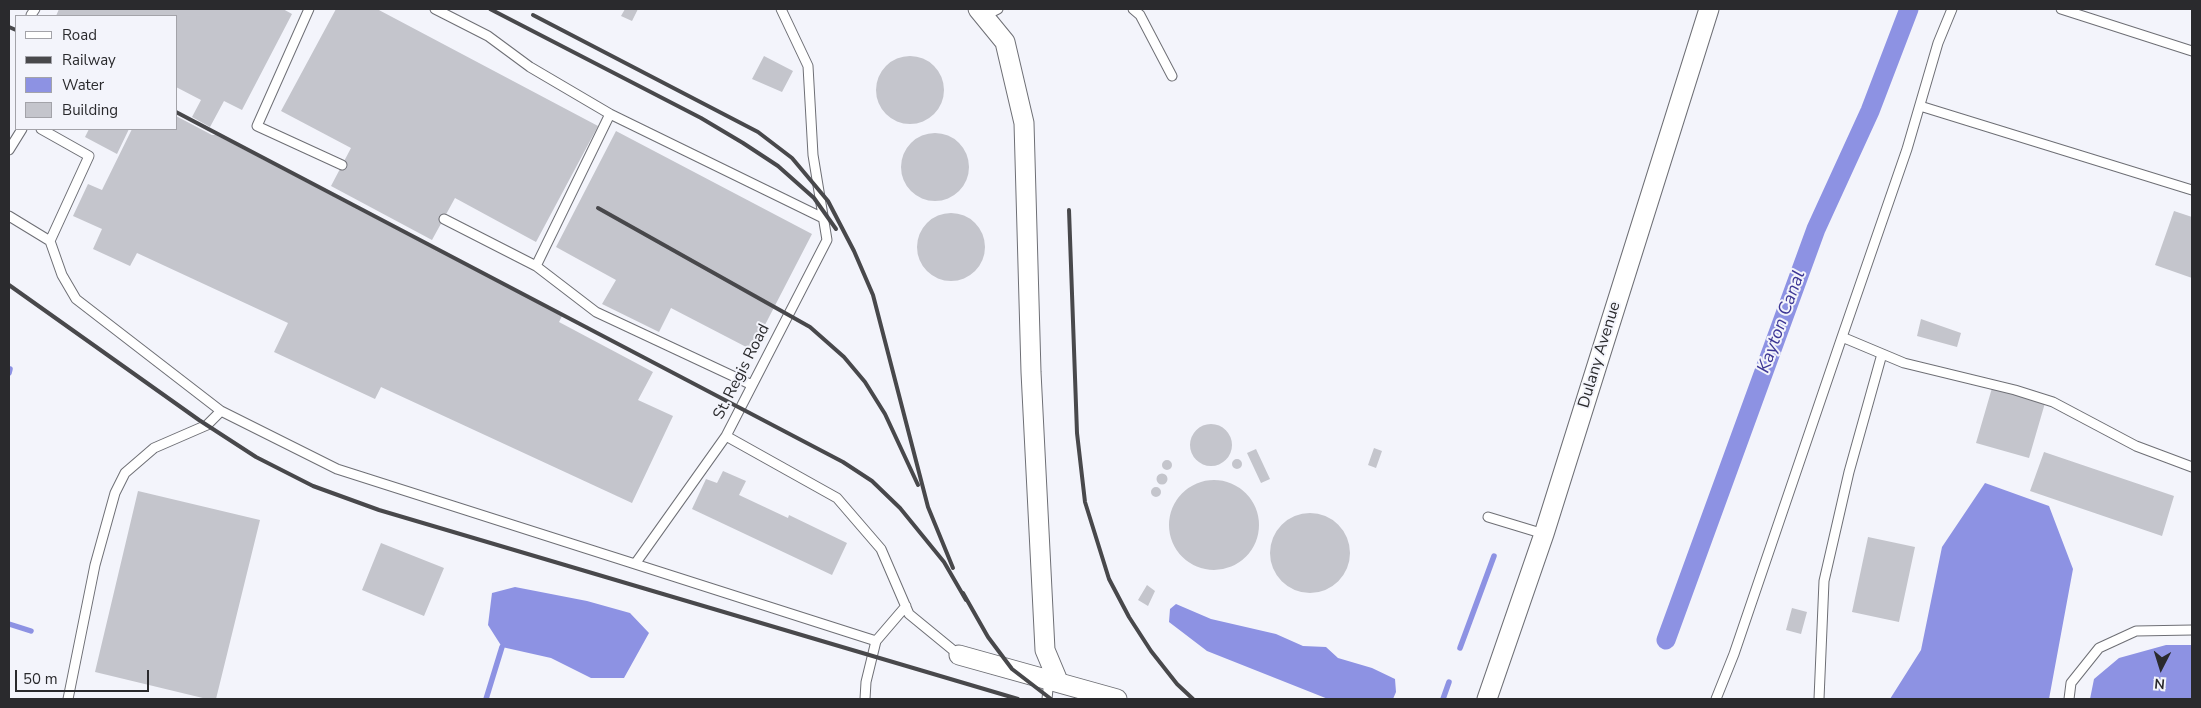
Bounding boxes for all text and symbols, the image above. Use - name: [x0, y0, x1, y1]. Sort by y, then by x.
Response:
- legend: [15, 15, 178, 130]
- text: Road: [62, 25, 97, 45]
- text: Railway: [62, 50, 116, 70]
- text: Water: [62, 75, 104, 95]
- text: Building: [62, 100, 118, 120]
- water label: Kayton Canal: [1753, 268, 1811, 376]
- street label: Dulany Avenue: [1575, 300, 1625, 410]
- street label: St. Regis Road: [710, 321, 774, 423]
- north arrow: [2136, 643, 2186, 693]
- scale bar: [18, 660, 151, 692]
- text: 50 m: [23, 669, 58, 689]
- text: N: [2154, 674, 2166, 693]

